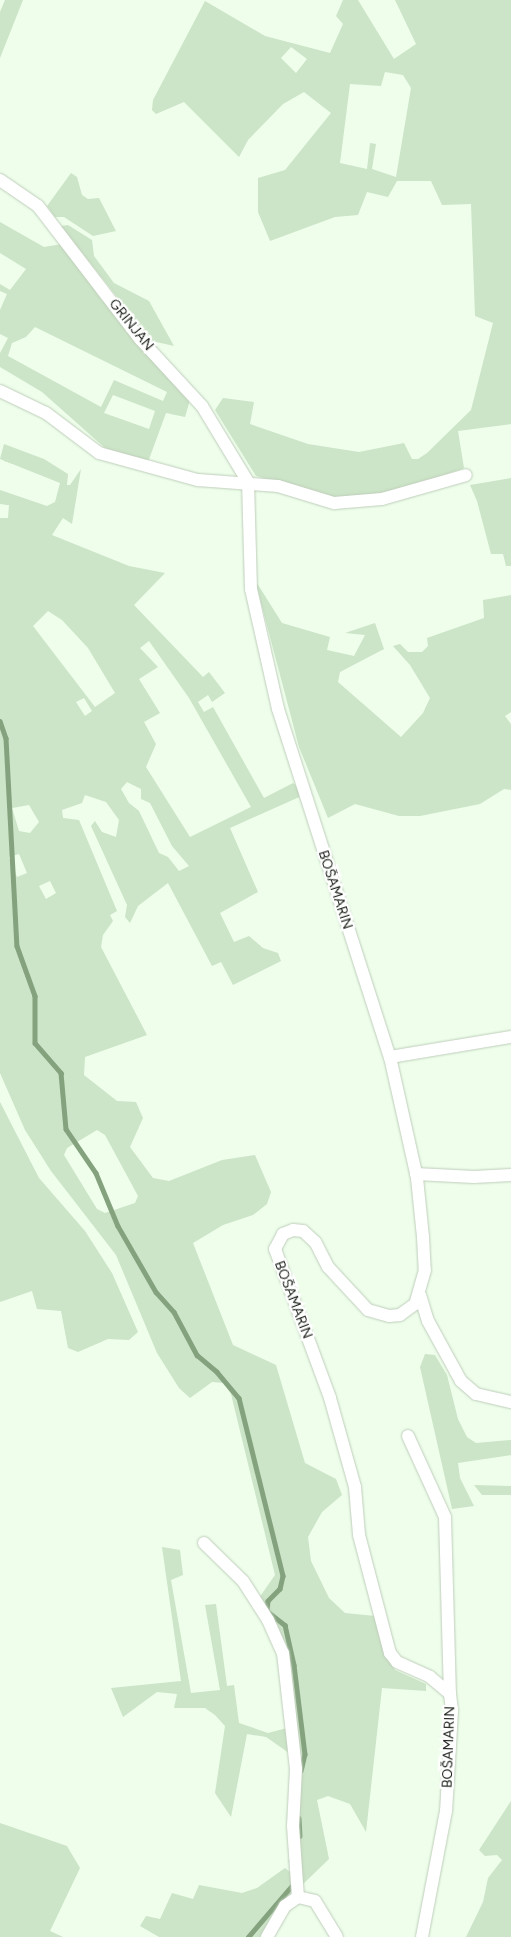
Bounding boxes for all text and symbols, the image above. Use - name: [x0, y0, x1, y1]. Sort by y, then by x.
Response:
- street label: GRINJAN: [105, 296, 157, 354]
- street label: BOŠAMARIN: [314, 848, 356, 932]
- street label: BOŠAMARIN: [270, 1259, 316, 1341]
- street label: BOŠAMARIN: [439, 1706, 459, 1788]

